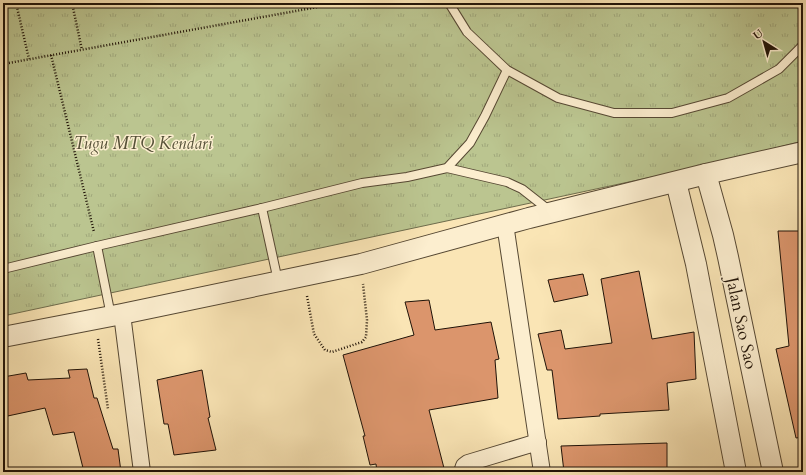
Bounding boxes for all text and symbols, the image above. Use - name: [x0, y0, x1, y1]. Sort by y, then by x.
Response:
- north arrow: [744, 22, 784, 62]
- text: U: [750, 26, 766, 43]
- park label: Tugu MTQ Kendari: [74, 132, 213, 155]
- street label: Jalan Sao Sao: [720, 272, 762, 371]

